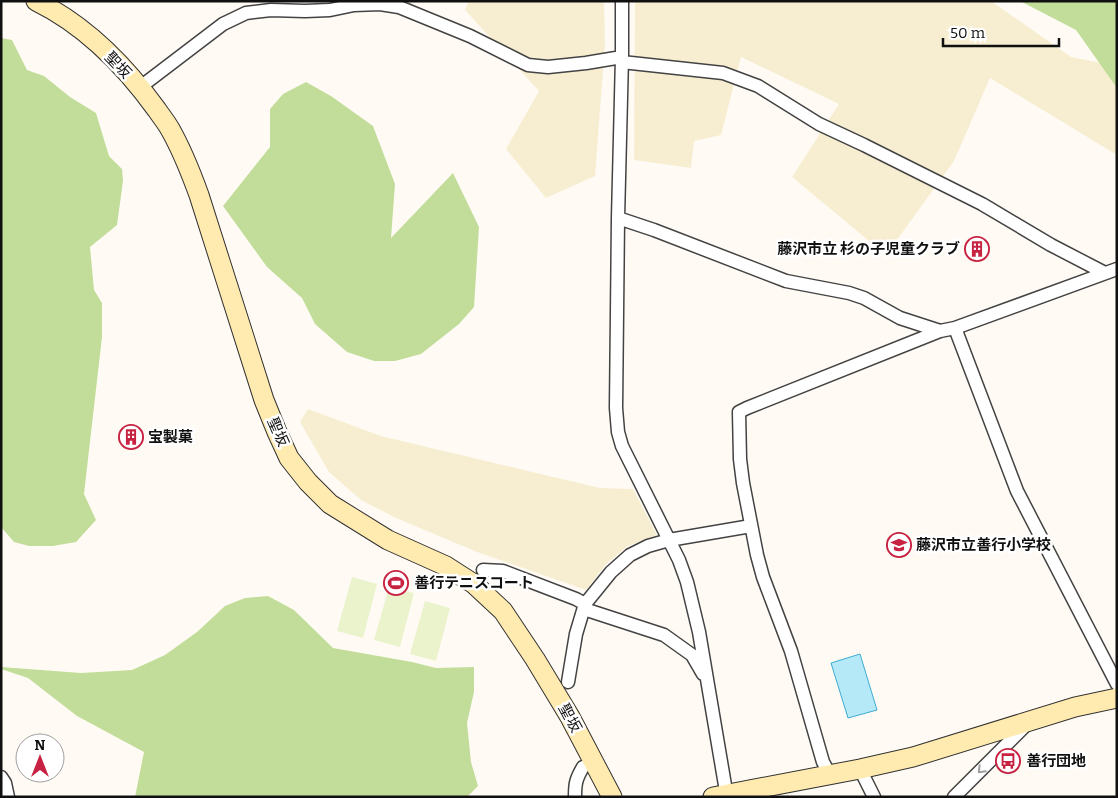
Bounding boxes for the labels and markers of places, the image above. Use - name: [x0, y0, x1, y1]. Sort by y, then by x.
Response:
- building icon: 藤沢市立 杉の子児童クラブ: [964, 236, 990, 262]
- place label: 藤沢市立 杉の子児童クラブ: [777, 240, 960, 258]
- building icon: 宝製菓: [118, 424, 144, 450]
- place label: 宝製菓: [148, 428, 193, 446]
- school or university icon: 藤沢市立善行小学校: [886, 532, 912, 558]
- place label: 藤沢市立善行小学校: [916, 536, 1051, 554]
- sports icon: 善行テニスコート: [383, 570, 409, 596]
- place label: 善行テニスコート: [414, 574, 534, 592]
- bus stop icon: 善行団地: [995, 748, 1021, 774]
- place label: 善行団地: [1026, 752, 1086, 770]

